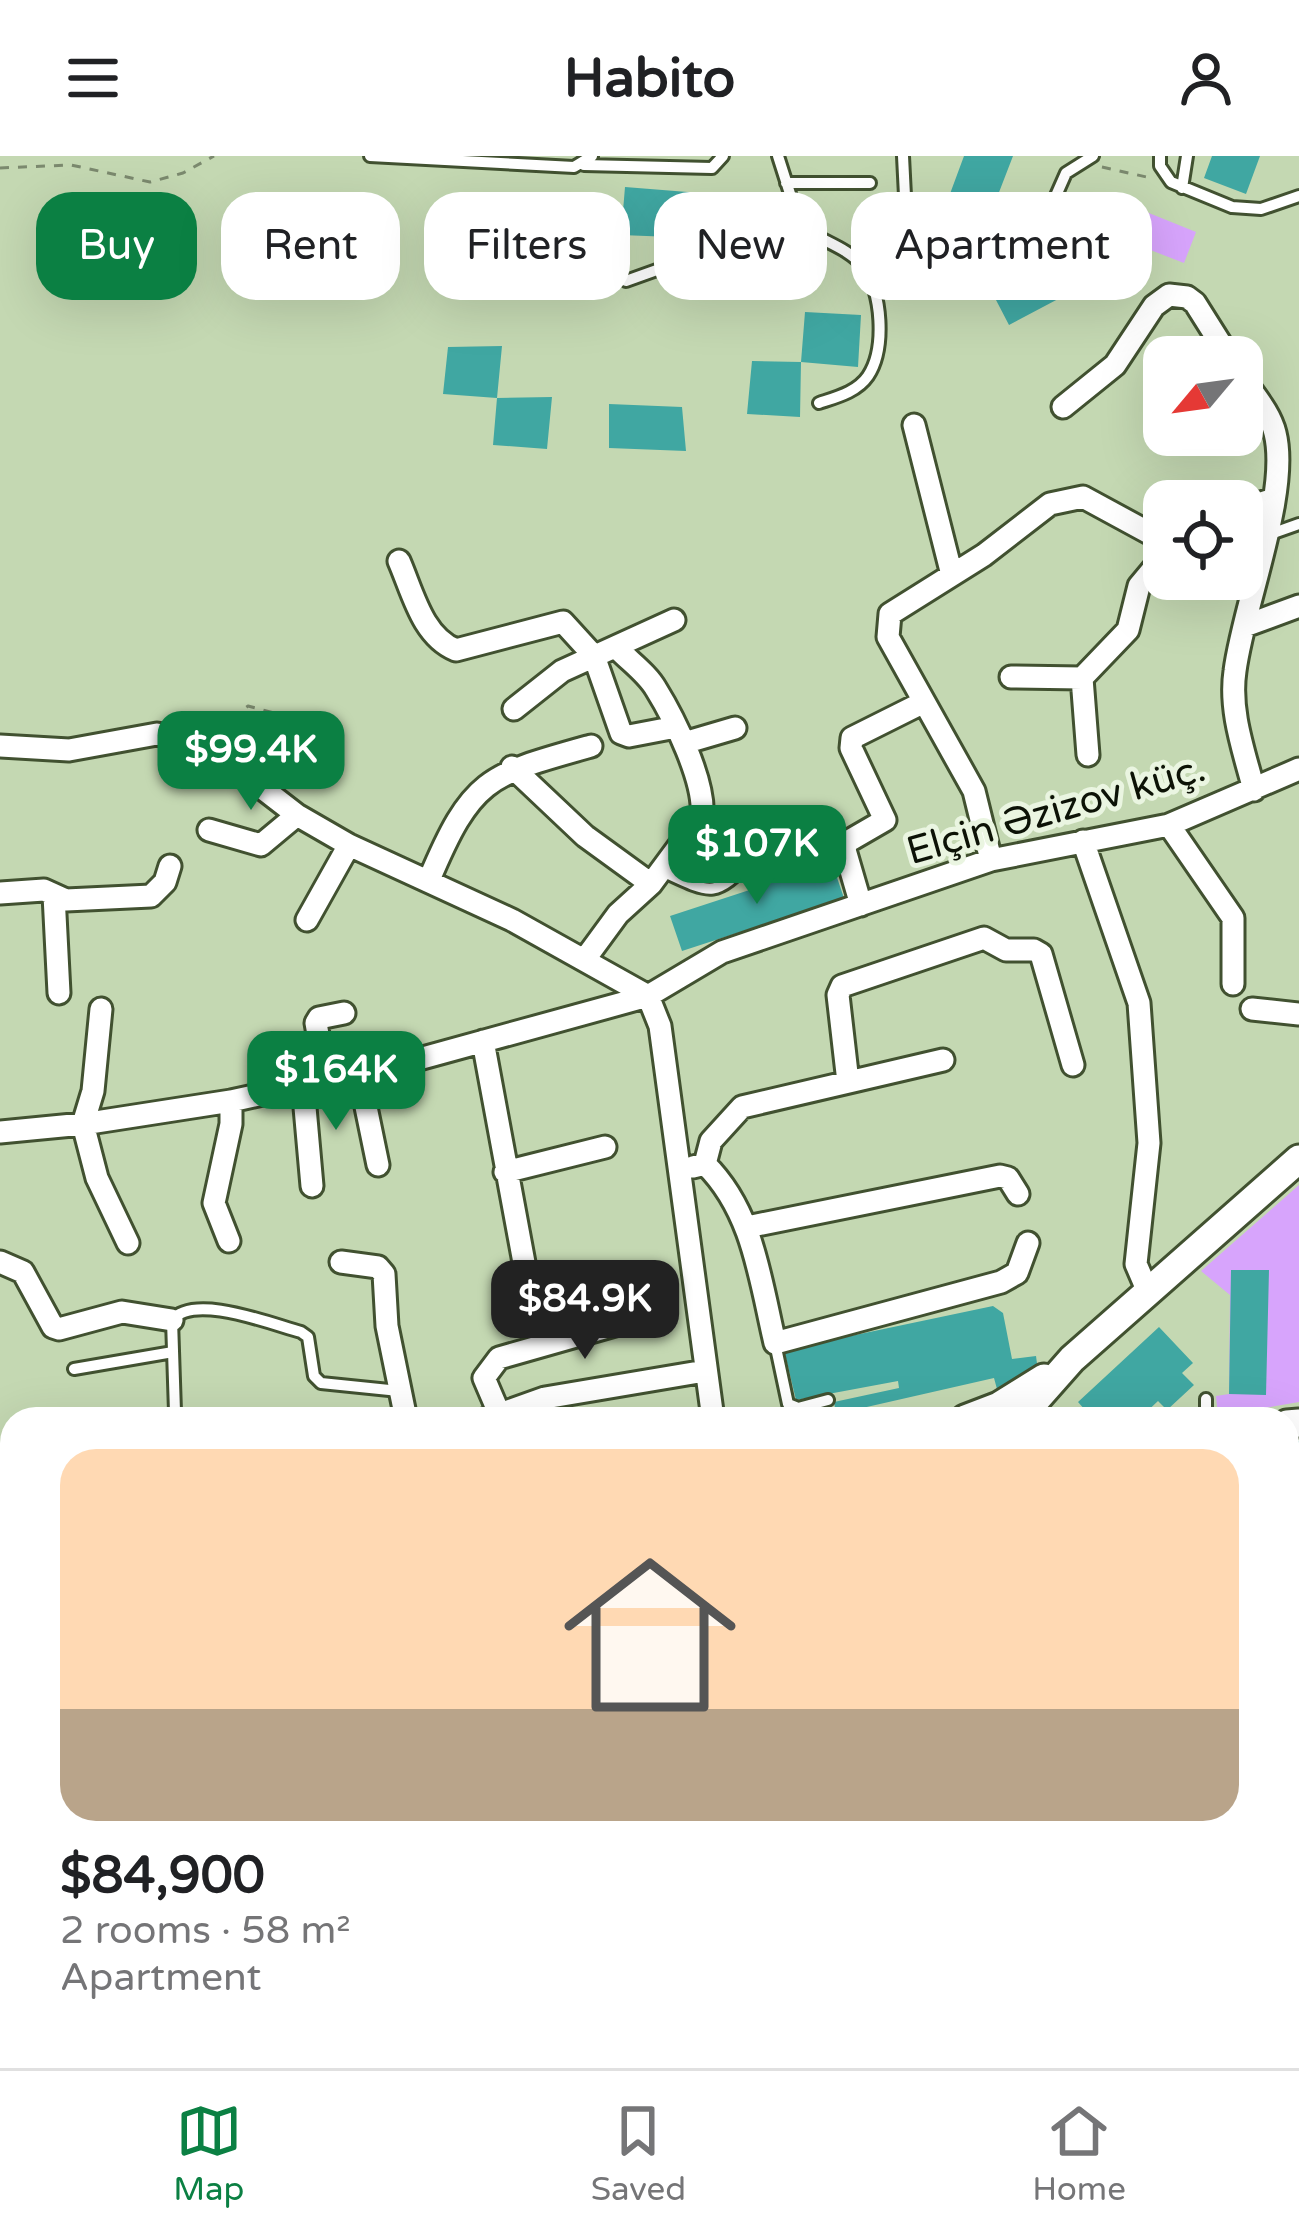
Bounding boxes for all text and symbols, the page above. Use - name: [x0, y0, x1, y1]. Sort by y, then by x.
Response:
- icon: menu: [60, 45, 126, 111]
- icon: person: [1173, 45, 1239, 111]
- text: Habito: [564, 46, 735, 111]
- chip: Buy: [36, 192, 197, 300]
- chip: Rent: [221, 192, 400, 300]
- chip: Filters: [424, 192, 630, 300]
- chip: New: [654, 192, 827, 300]
- chip: Apartment: [851, 192, 1152, 300]
- north arrow: [1143, 336, 1263, 456]
- map controls: [1143, 336, 1263, 600]
- button: locate: [1143, 480, 1263, 600]
- pin: $99.4K: [153, 711, 349, 813]
- text: $99.4K: [185, 726, 318, 773]
- street label: Elçin Əzizov küç.: [901, 745, 1211, 875]
- pin: $107K: [673, 805, 841, 907]
- text: $107K: [695, 820, 819, 867]
- pin: $164K: [252, 1031, 420, 1133]
- text: $164K: [274, 1046, 398, 1093]
- pin: $84.9K: [487, 1260, 683, 1362]
- text: $84.9K: [518, 1275, 652, 1322]
- icon: home: [542, 1527, 758, 1743]
- text: $84,900: [60, 1845, 265, 1907]
- text: 2 rooms · 58 m²: [60, 1907, 351, 1954]
- text: Apartment: [60, 1954, 261, 2001]
- tab: Map: [173, 2098, 244, 2209]
- tab: Saved: [591, 2098, 686, 2209]
- tab: Home: [1032, 2098, 1126, 2209]

